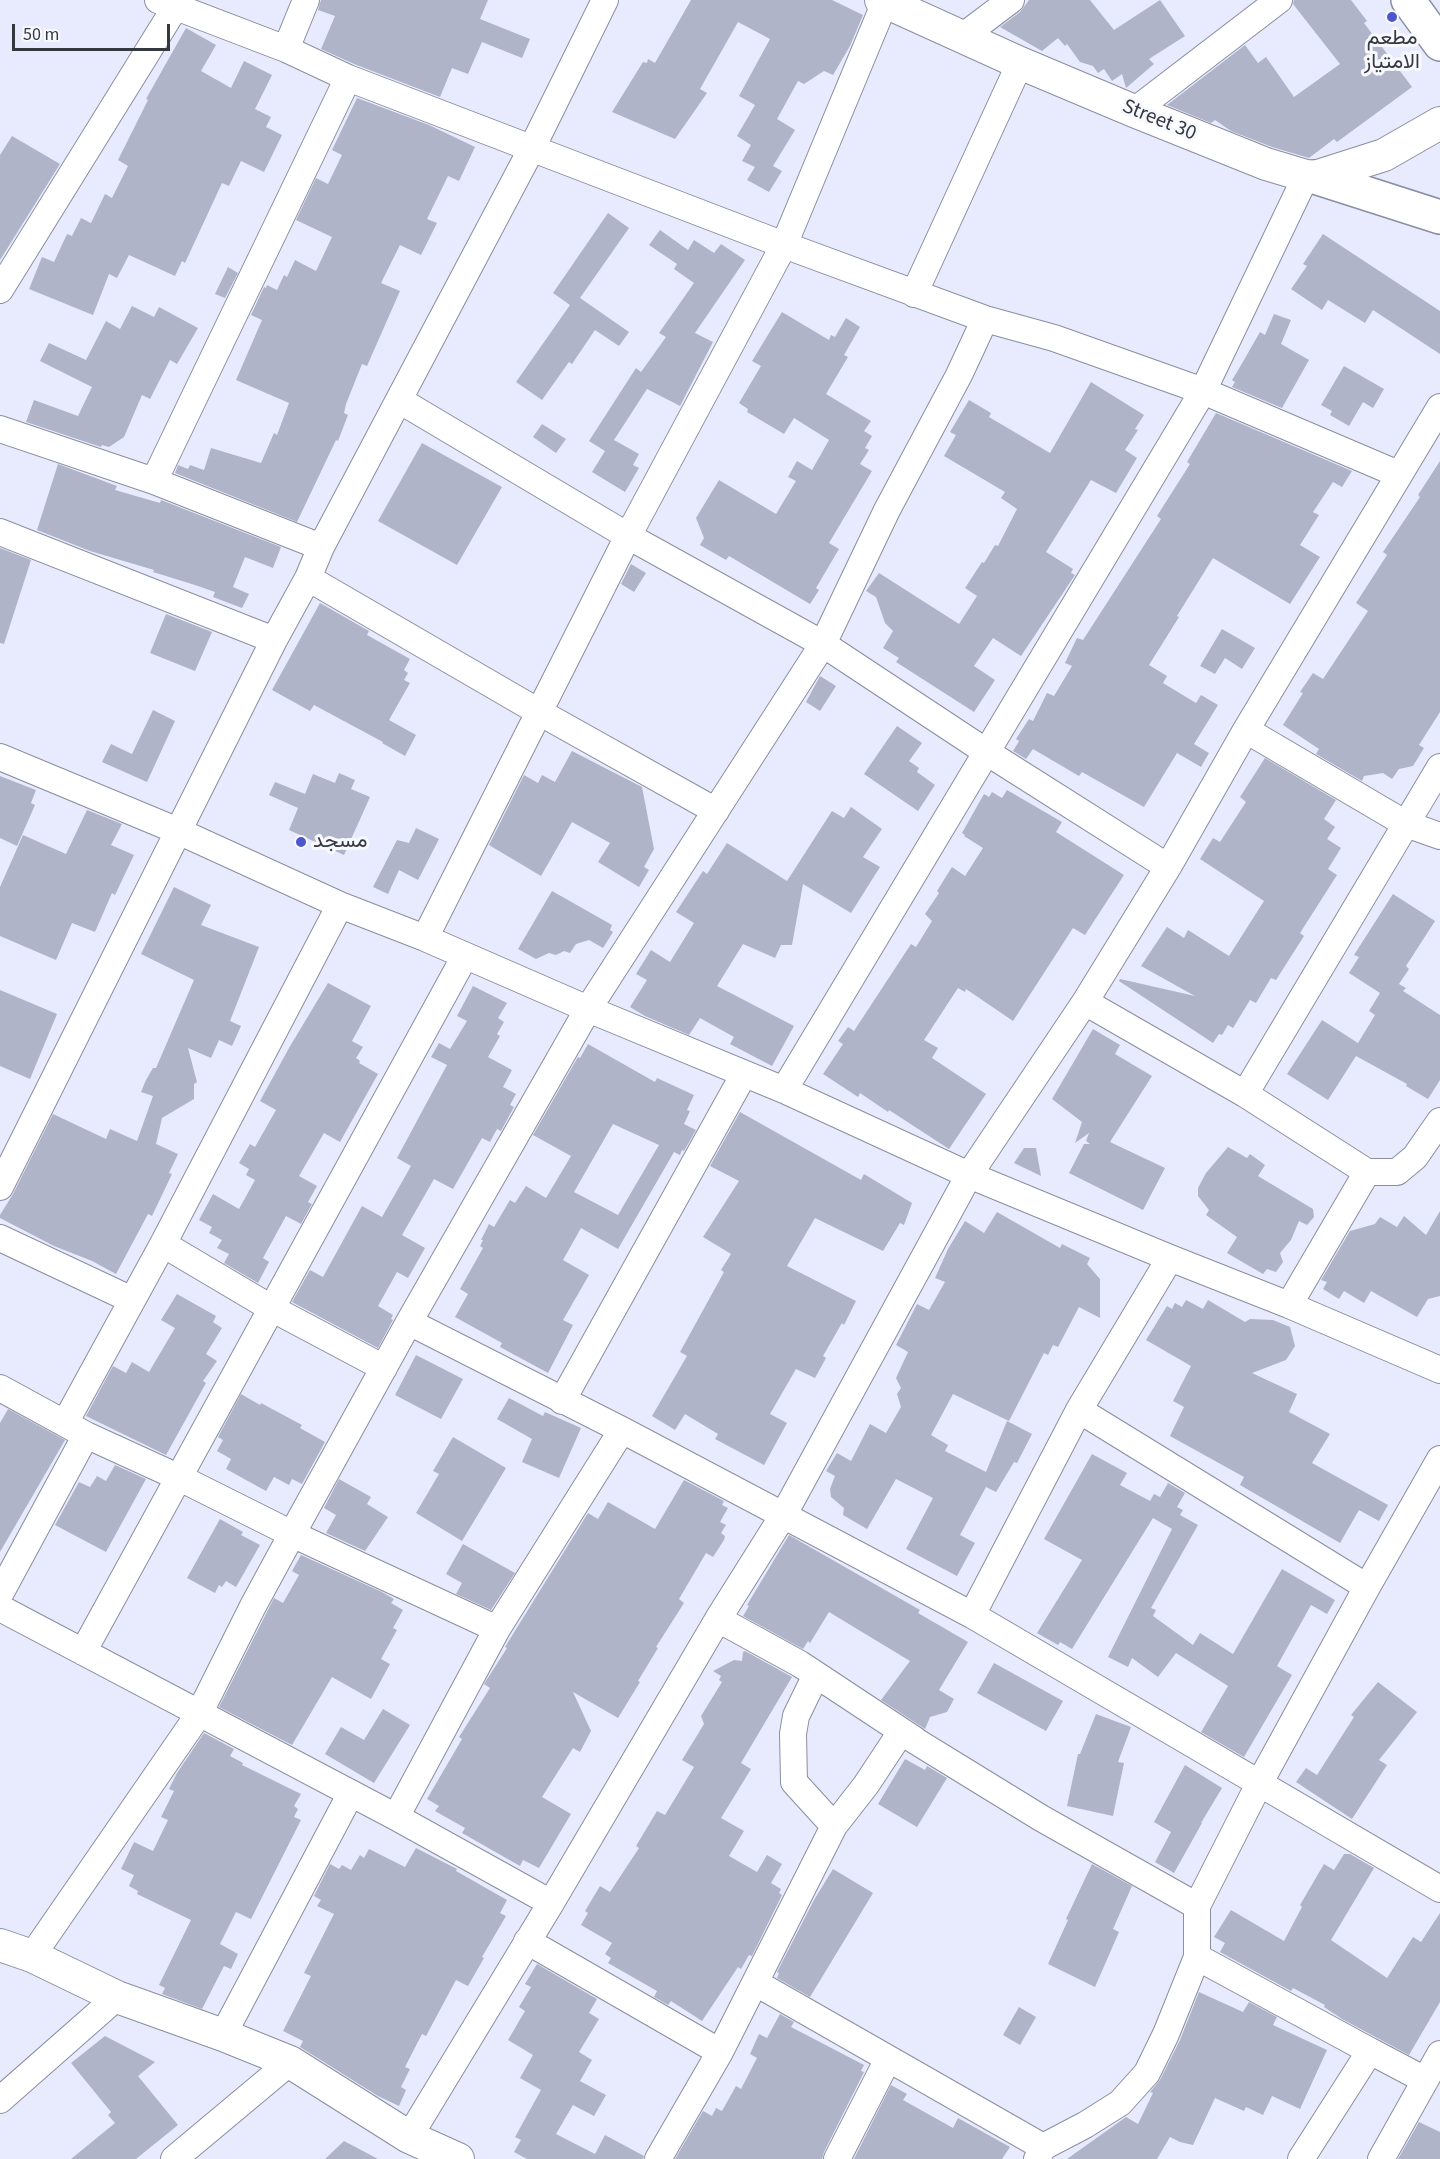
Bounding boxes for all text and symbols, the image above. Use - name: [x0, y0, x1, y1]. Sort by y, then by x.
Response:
- marker: مطعم الامتياز: [1385, 10, 1399, 24]
- scale bar: [15, 12, 172, 50]
- text: 50 m: [23, 22, 59, 47]
- place label: مطعم الامتياز: [1364, 26, 1420, 76]
- street label: Street 30: [1118, 95, 1200, 147]
- place label: مسجد: [313, 829, 367, 855]
- marker: مسجد: [294, 835, 308, 849]

